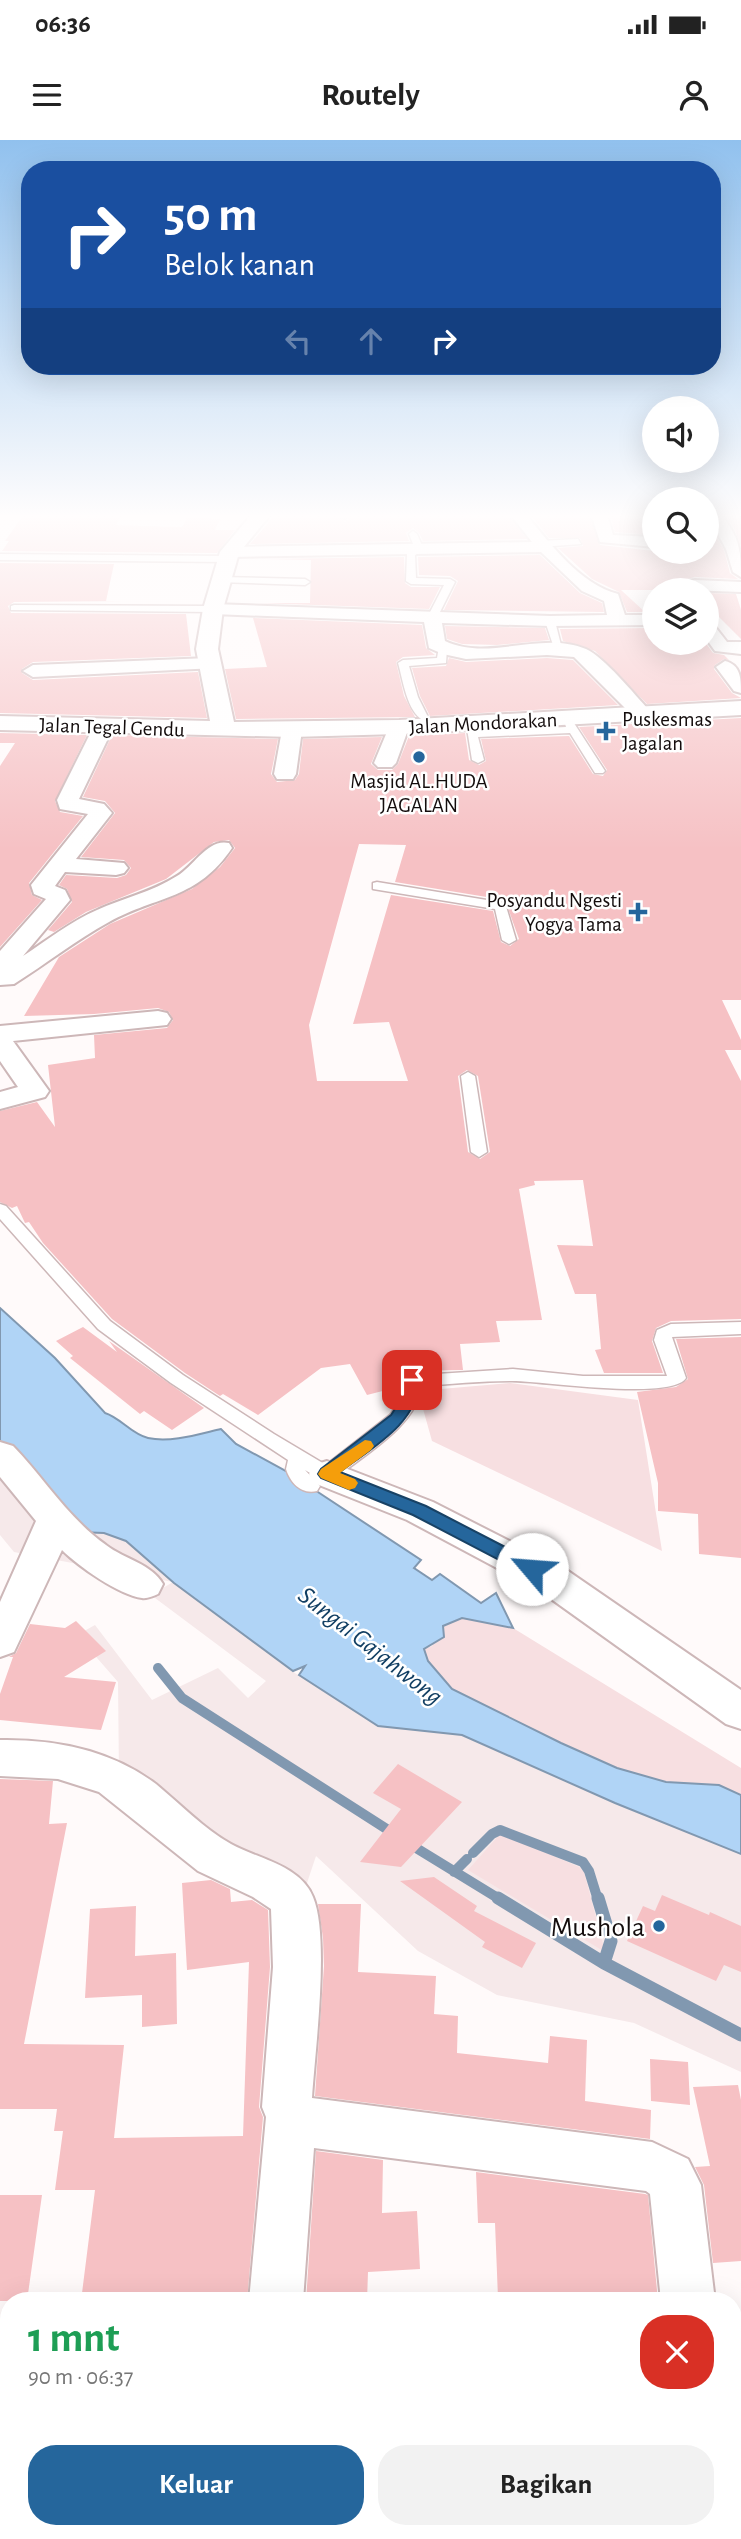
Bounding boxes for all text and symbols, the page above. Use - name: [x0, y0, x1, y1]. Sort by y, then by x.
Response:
- text: 06:36: [35, 11, 91, 37]
- icon: menu: [28, 76, 66, 114]
- icon: person: [675, 76, 713, 114]
- text: Routely: [321, 79, 420, 111]
- icon: right: [49, 189, 140, 280]
- text: 50 m: [164, 191, 258, 240]
- text: Belok kanan: [164, 249, 315, 281]
- icon: left: [279, 322, 317, 360]
- icon: ahead: [352, 322, 390, 360]
- icon: right: [425, 322, 463, 360]
- map controls: [642, 396, 719, 655]
- button: sound: [642, 396, 719, 473]
- button: search: [642, 487, 719, 564]
- button: layers: [642, 578, 719, 655]
- street label: Jalan Mondorakan: [408, 709, 558, 738]
- place label: Puskesmas Jagalan: [622, 709, 712, 754]
- street label: Jalan Tegal Gendu: [39, 714, 185, 741]
- marker: Puskesmas Jagalan: [596, 721, 616, 741]
- marker: Masjid AL.HUDA JAGALAN: [411, 749, 427, 765]
- place label: Masjid AL.HUDA JAGALAN: [350, 771, 488, 816]
- place label: Posyandu Ngesti Yogya Tama: [487, 890, 622, 935]
- marker: Posyandu Ngesti Yogya Tama: [628, 902, 648, 922]
- pin: [382, 1350, 442, 1410]
- icon: arrive: [393, 1361, 431, 1399]
- position arrow: [495, 1532, 569, 1606]
- water label: Sungai Gajahwong: [293, 1582, 447, 1710]
- place label: Mushola: [551, 1914, 645, 1942]
- marker: Mushola: [651, 1918, 667, 1934]
- button: close: [640, 2315, 714, 2389]
- text: 1 mnt: [28, 2317, 120, 2359]
- text: 90 m · 06:37: [28, 2366, 133, 2389]
- button: Keluar: [28, 2445, 364, 2525]
- button: Bagikan: [378, 2445, 714, 2525]

